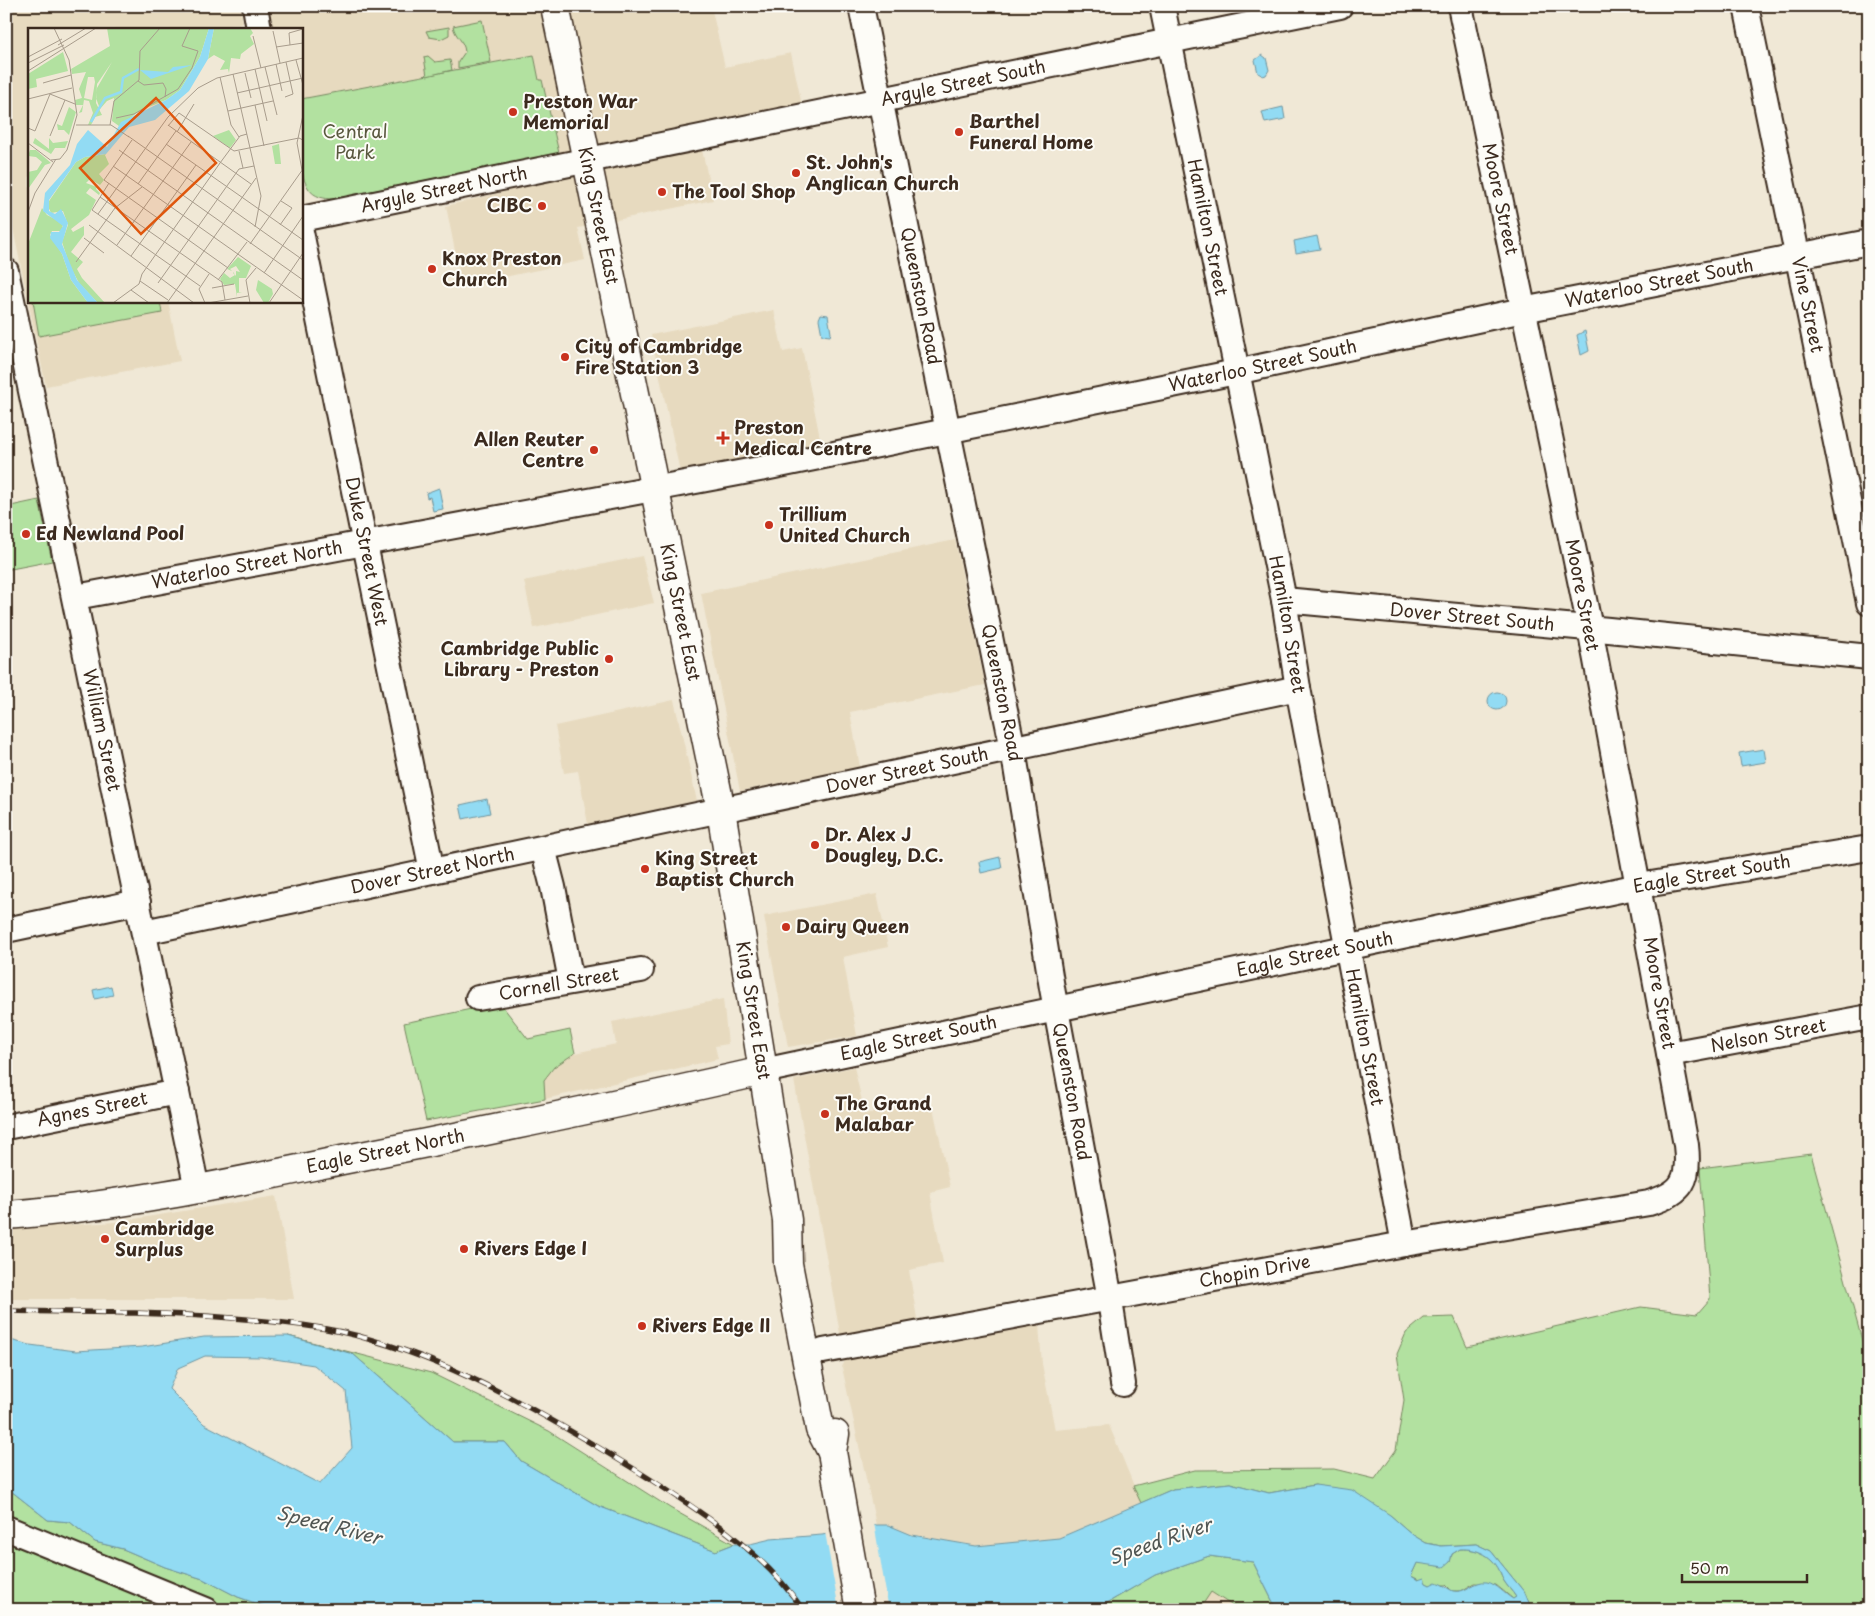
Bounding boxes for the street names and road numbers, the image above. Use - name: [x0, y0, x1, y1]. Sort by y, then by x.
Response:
- street label: Argyle Street South: [878, 52, 1048, 112]
- street label: Moore Street: [1476, 140, 1527, 257]
- street label: King Street East: [572, 144, 627, 287]
- street label: Hamilton Street: [1182, 156, 1236, 298]
- street label: Argyle Street North: [358, 158, 529, 218]
- street label: Queenston Road: [895, 224, 949, 367]
- street label: Waterloo Street South: [1562, 250, 1755, 314]
- street label: Vine Street: [1786, 254, 1832, 355]
- street label: Waterloo Street South: [1166, 331, 1359, 397]
- street label: Duke Street West: [340, 474, 396, 628]
- street label: Waterloo Street North: [149, 532, 344, 595]
- street label: Moore Street: [1559, 536, 1608, 653]
- street label: King Street East: [654, 541, 709, 683]
- street label: Hamilton Street: [1263, 553, 1314, 695]
- street label: Dover Street South: [1389, 595, 1556, 637]
- street label: Queenston Road: [976, 621, 1030, 763]
- street label: William Street: [77, 666, 129, 794]
- street label: Dover Street South: [823, 739, 990, 799]
- street label: Dover Street North: [348, 839, 517, 900]
- street label: Eagle Street South: [1630, 846, 1792, 899]
- street label: Eagle Street South: [1234, 923, 1395, 983]
- street label: Moore Street: [1637, 934, 1684, 1051]
- street label: King Street East: [730, 939, 779, 1081]
- street label: Cornell Street: [496, 959, 621, 1006]
- street label: Hamilton Street: [1340, 966, 1392, 1108]
- street label: Eagle Street South: [838, 1007, 999, 1066]
- street label: Nelson Street: [1708, 1010, 1828, 1058]
- street label: Queenston Road: [1047, 1020, 1099, 1163]
- street label: Agnes Street: [34, 1083, 150, 1132]
- street label: Eagle Street North: [304, 1121, 467, 1179]
- street label: Chopin Drive: [1197, 1247, 1312, 1293]

